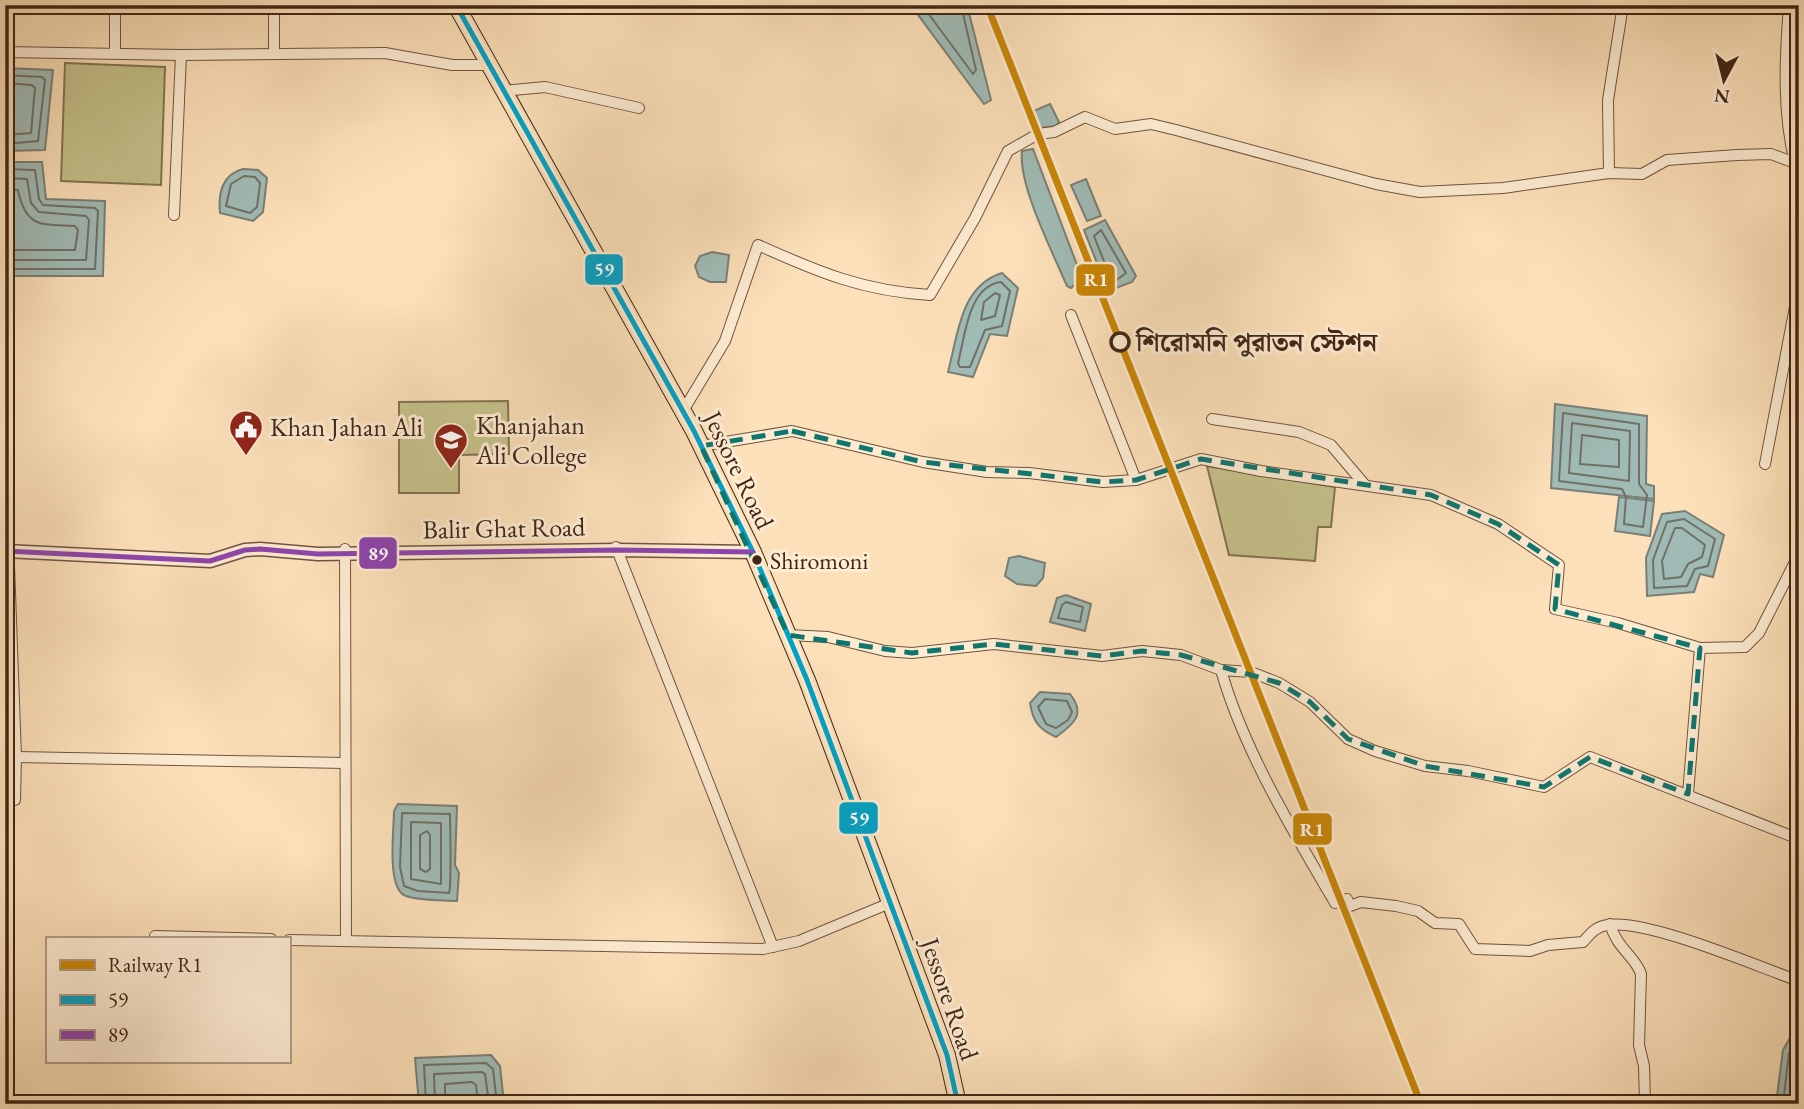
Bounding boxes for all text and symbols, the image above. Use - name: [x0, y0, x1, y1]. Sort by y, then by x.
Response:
- north arrow: [1688, 46, 1758, 116]
- text: N: [1712, 83, 1731, 110]
- line badge: 59: [584, 253, 624, 286]
- text: 59: [594, 257, 614, 282]
- line badge: R1: [1075, 263, 1116, 297]
- text: R1: [1084, 267, 1108, 292]
- place label: শিরোমনি পুরাতন স্টেশন: [1135, 325, 1379, 359]
- marker: শিরোমনি পুরাতন স্টেশন: [1110, 332, 1130, 352]
- street label: Jessore Road: [695, 404, 783, 535]
- public building icon: Khan Jahan Ali: [227, 408, 265, 457]
- place label: Khanjahan Ali College: [475, 408, 587, 472]
- place label: Khan Jahan Ali: [270, 410, 423, 444]
- school or university icon: Khanjahan Ali College: [432, 421, 470, 470]
- street label: Balir Ghat Road: [422, 510, 586, 546]
- line badge: 89: [358, 536, 398, 570]
- text: 89: [368, 541, 388, 566]
- place label: Shiromoni: [770, 545, 869, 576]
- marker: Shiromoni: [750, 553, 764, 567]
- line badge: 59: [838, 801, 879, 835]
- text: 59: [849, 806, 869, 831]
- line badge: R1: [1292, 812, 1333, 846]
- text: R1: [1300, 817, 1324, 842]
- street label: Jessore Road: [913, 931, 987, 1065]
- legend: [46, 937, 290, 1064]
- text: Railway R1: [108, 951, 202, 978]
- text: 59: [108, 986, 128, 1013]
- text: 89: [108, 1021, 128, 1048]

